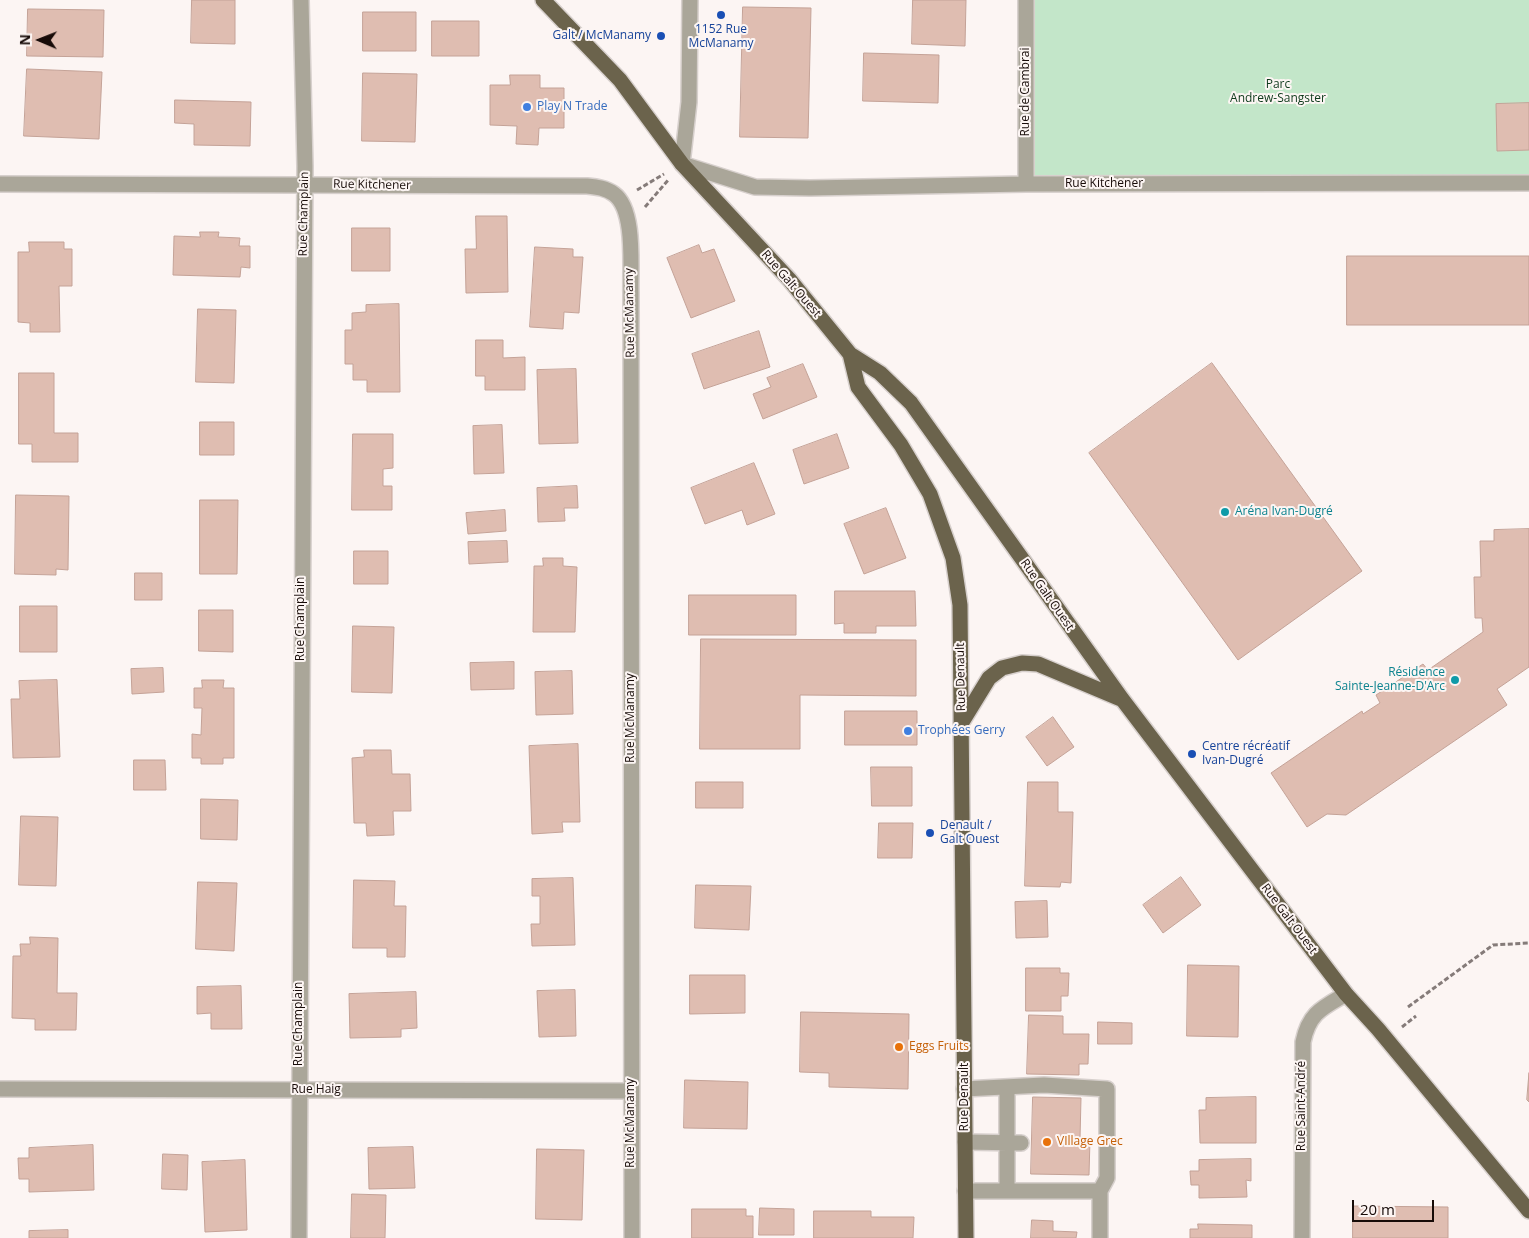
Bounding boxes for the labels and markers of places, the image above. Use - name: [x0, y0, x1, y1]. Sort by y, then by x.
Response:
- marker: 1152 Rue McManamy: [715, 9, 727, 21]
- place label: 1152 Rue McManamy: [688, 23, 754, 51]
- place label: Galt / McManamy: [553, 29, 651, 43]
- marker: Galt / McManamy: [655, 30, 667, 42]
- place label: Play N Trade: [537, 100, 607, 114]
- marker: Play N Trade: [521, 101, 533, 113]
- place label: Aréna Ivan-Dugré: [1235, 505, 1333, 519]
- marker: Aréna Ivan-Dugré: [1219, 506, 1231, 518]
- place label: Résidence Sainte-Jeanne-D'Arc: [1335, 666, 1445, 694]
- marker: Résidence Sainte-Jeanne-D'Arc: [1449, 674, 1461, 686]
- place label: Trophées Gerry: [918, 724, 1005, 738]
- marker: Trophées Gerry: [902, 725, 914, 737]
- place label: Centre récréatif Ivan-Dugré: [1202, 740, 1290, 768]
- marker: Centre récréatif Ivan-Dugré: [1186, 748, 1198, 760]
- place label: Denault / Galt Ouest: [940, 819, 999, 847]
- marker: Denault / Galt Ouest: [924, 827, 936, 839]
- place label: Eggs Fruits: [909, 1040, 969, 1054]
- marker: Eggs Fruits: [893, 1041, 905, 1053]
- place label: VIllage Grec: [1057, 1135, 1123, 1149]
- marker: VIllage Grec: [1041, 1136, 1053, 1148]

